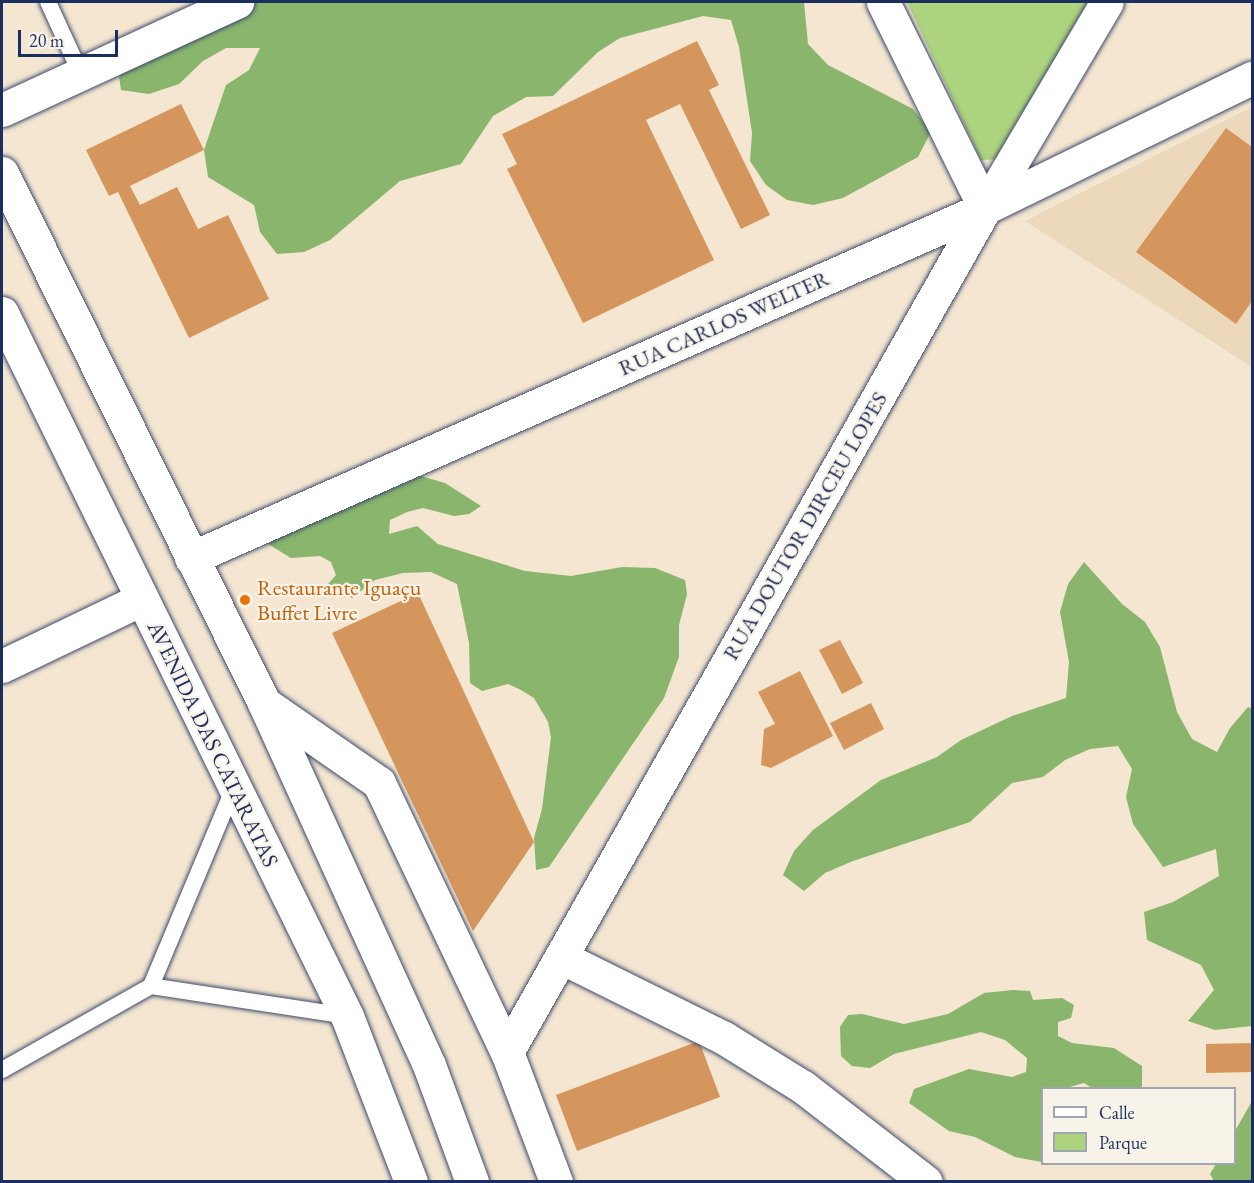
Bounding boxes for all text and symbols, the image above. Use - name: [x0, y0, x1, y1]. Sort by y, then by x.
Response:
- scale bar: [21, 18, 122, 56]
- text: 20 m: [29, 29, 64, 52]
- street label: RUA CARLOS WELTER: [615, 265, 833, 381]
- street label: RUA DOUTOR DIRCEU LOPES: [717, 387, 893, 665]
- place label: Restaurante Iguaçu Buffet Livre: [257, 574, 421, 626]
- marker: Restaurante Iguaçu Buffet Livre: [238, 593, 252, 607]
- street label: AVENIDA DAS CATARATAS: [142, 617, 284, 871]
- legend: [1041, 1087, 1236, 1165]
- text: Calle: [1099, 1101, 1135, 1124]
- text: Parque: [1099, 1131, 1147, 1154]

